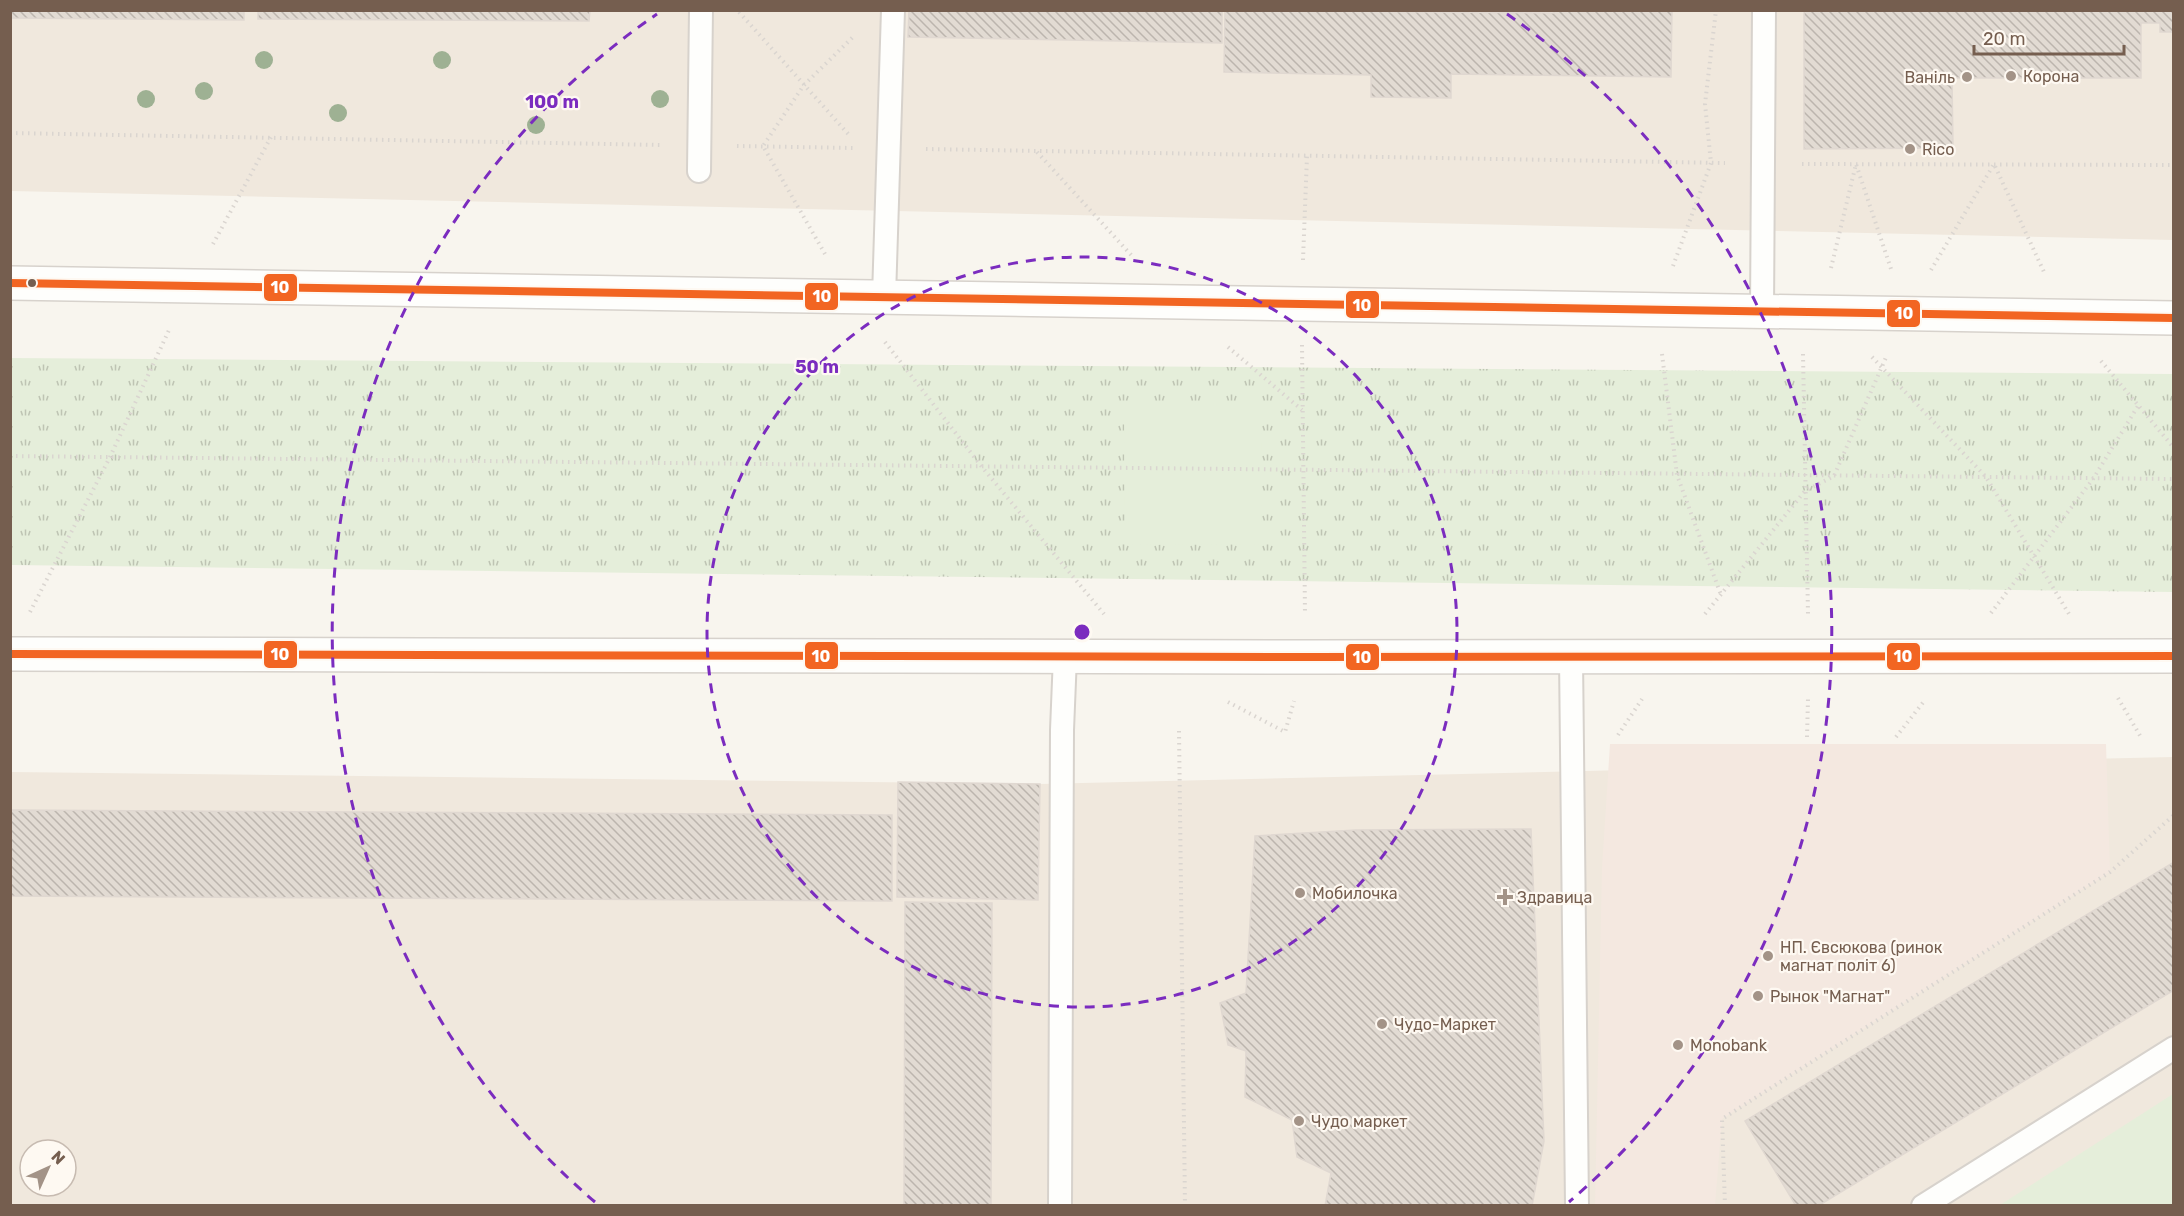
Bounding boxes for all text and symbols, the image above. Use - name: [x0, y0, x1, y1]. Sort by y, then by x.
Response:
- scale bar: [1974, 18, 2124, 56]
- text: 20 m: [1983, 28, 2025, 50]
- place label: Корона: [2023, 67, 2079, 86]
- place label: Ваніль: [1905, 68, 1955, 87]
- marker: Корона: [2004, 69, 2018, 83]
- marker: Ваніль: [1960, 70, 1974, 84]
- text: 100 m: [525, 91, 579, 113]
- place label: Rico: [1922, 140, 1954, 159]
- marker: Rico: [1903, 142, 1917, 156]
- line badge: 10: [263, 273, 298, 302]
- unlabelled marker: [26, 277, 38, 289]
- text: 10: [271, 278, 290, 297]
- line badge: 10: [804, 282, 839, 311]
- text: 10: [813, 287, 832, 306]
- line badge: 10: [1345, 290, 1380, 319]
- text: 10: [1353, 296, 1372, 315]
- line badge: 10: [1886, 299, 1921, 328]
- text: 10: [1895, 304, 1914, 323]
- text: 50 m: [795, 356, 839, 378]
- centre of rings: [1072, 622, 1092, 642]
- line badge: 10: [263, 640, 298, 669]
- line badge: 10: [804, 641, 839, 670]
- line badge: 10: [1886, 642, 1921, 671]
- line badge: 10: [1345, 643, 1380, 671]
- text: 10: [271, 645, 290, 664]
- text: 10: [812, 647, 831, 666]
- text: 10: [1894, 647, 1913, 666]
- text: 10: [1353, 648, 1372, 667]
- place label: Мобилочка: [1312, 884, 1398, 903]
- marker: Мобилочка: [1293, 886, 1307, 900]
- place label: Здравица: [1517, 888, 1592, 907]
- marker: Здравица: [1498, 890, 1512, 904]
- place label: НП. Євсюкова (ринок магнат політ 6): [1780, 938, 1943, 975]
- marker: НП. Євсюкова (ринок магнат політ 6): [1761, 949, 1775, 963]
- place label: Рынок "Магнат": [1770, 987, 1890, 1006]
- marker: Рынок "Магнат": [1751, 989, 1765, 1003]
- place label: Чудо-Маркет: [1394, 1015, 1496, 1034]
- marker: Чудо-Маркет: [1375, 1017, 1389, 1031]
- place label: Monobank: [1690, 1036, 1768, 1055]
- marker: Monobank: [1671, 1038, 1685, 1052]
- place label: Чудо маркет: [1311, 1112, 1408, 1131]
- marker: Чудо маркет: [1292, 1114, 1306, 1128]
- north arrow: [18, 1138, 78, 1198]
- text: N: [47, 1147, 69, 1169]

